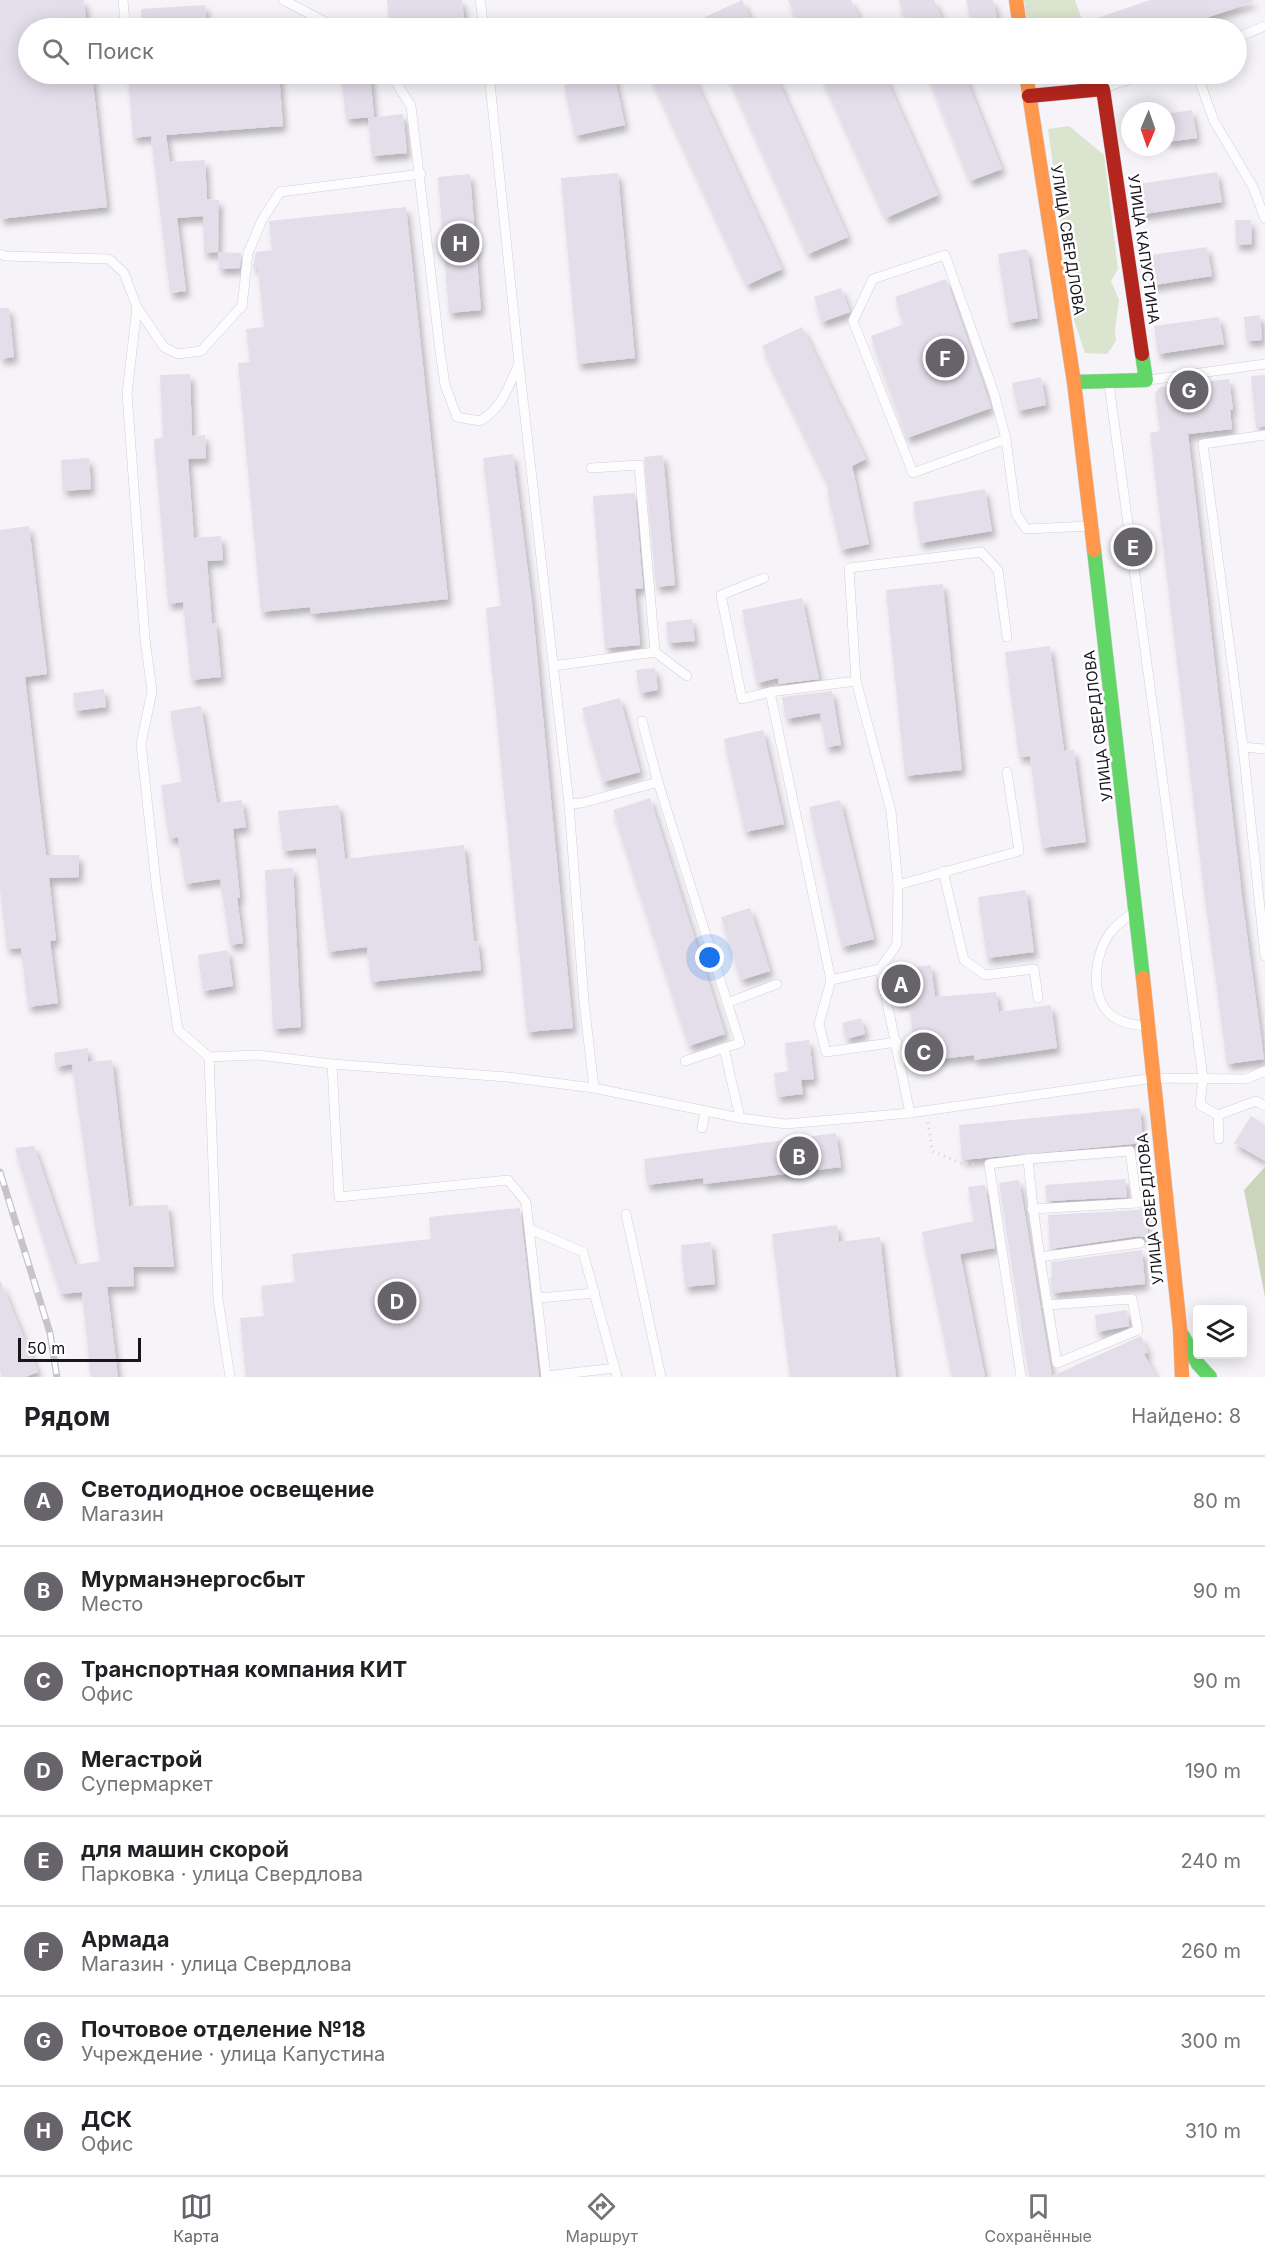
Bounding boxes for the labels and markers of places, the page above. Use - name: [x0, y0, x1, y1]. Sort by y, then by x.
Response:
- pin: H: [440, 220, 480, 266]
- pin: F: [926, 336, 964, 380]
- pin: G: [1170, 368, 1208, 412]
- pin: E: [1114, 524, 1152, 570]
- pin: A: [882, 962, 920, 1006]
- pin: C: [904, 1030, 944, 1074]
- pin: B: [780, 1134, 818, 1178]
- pin: D: [378, 1278, 416, 1324]

